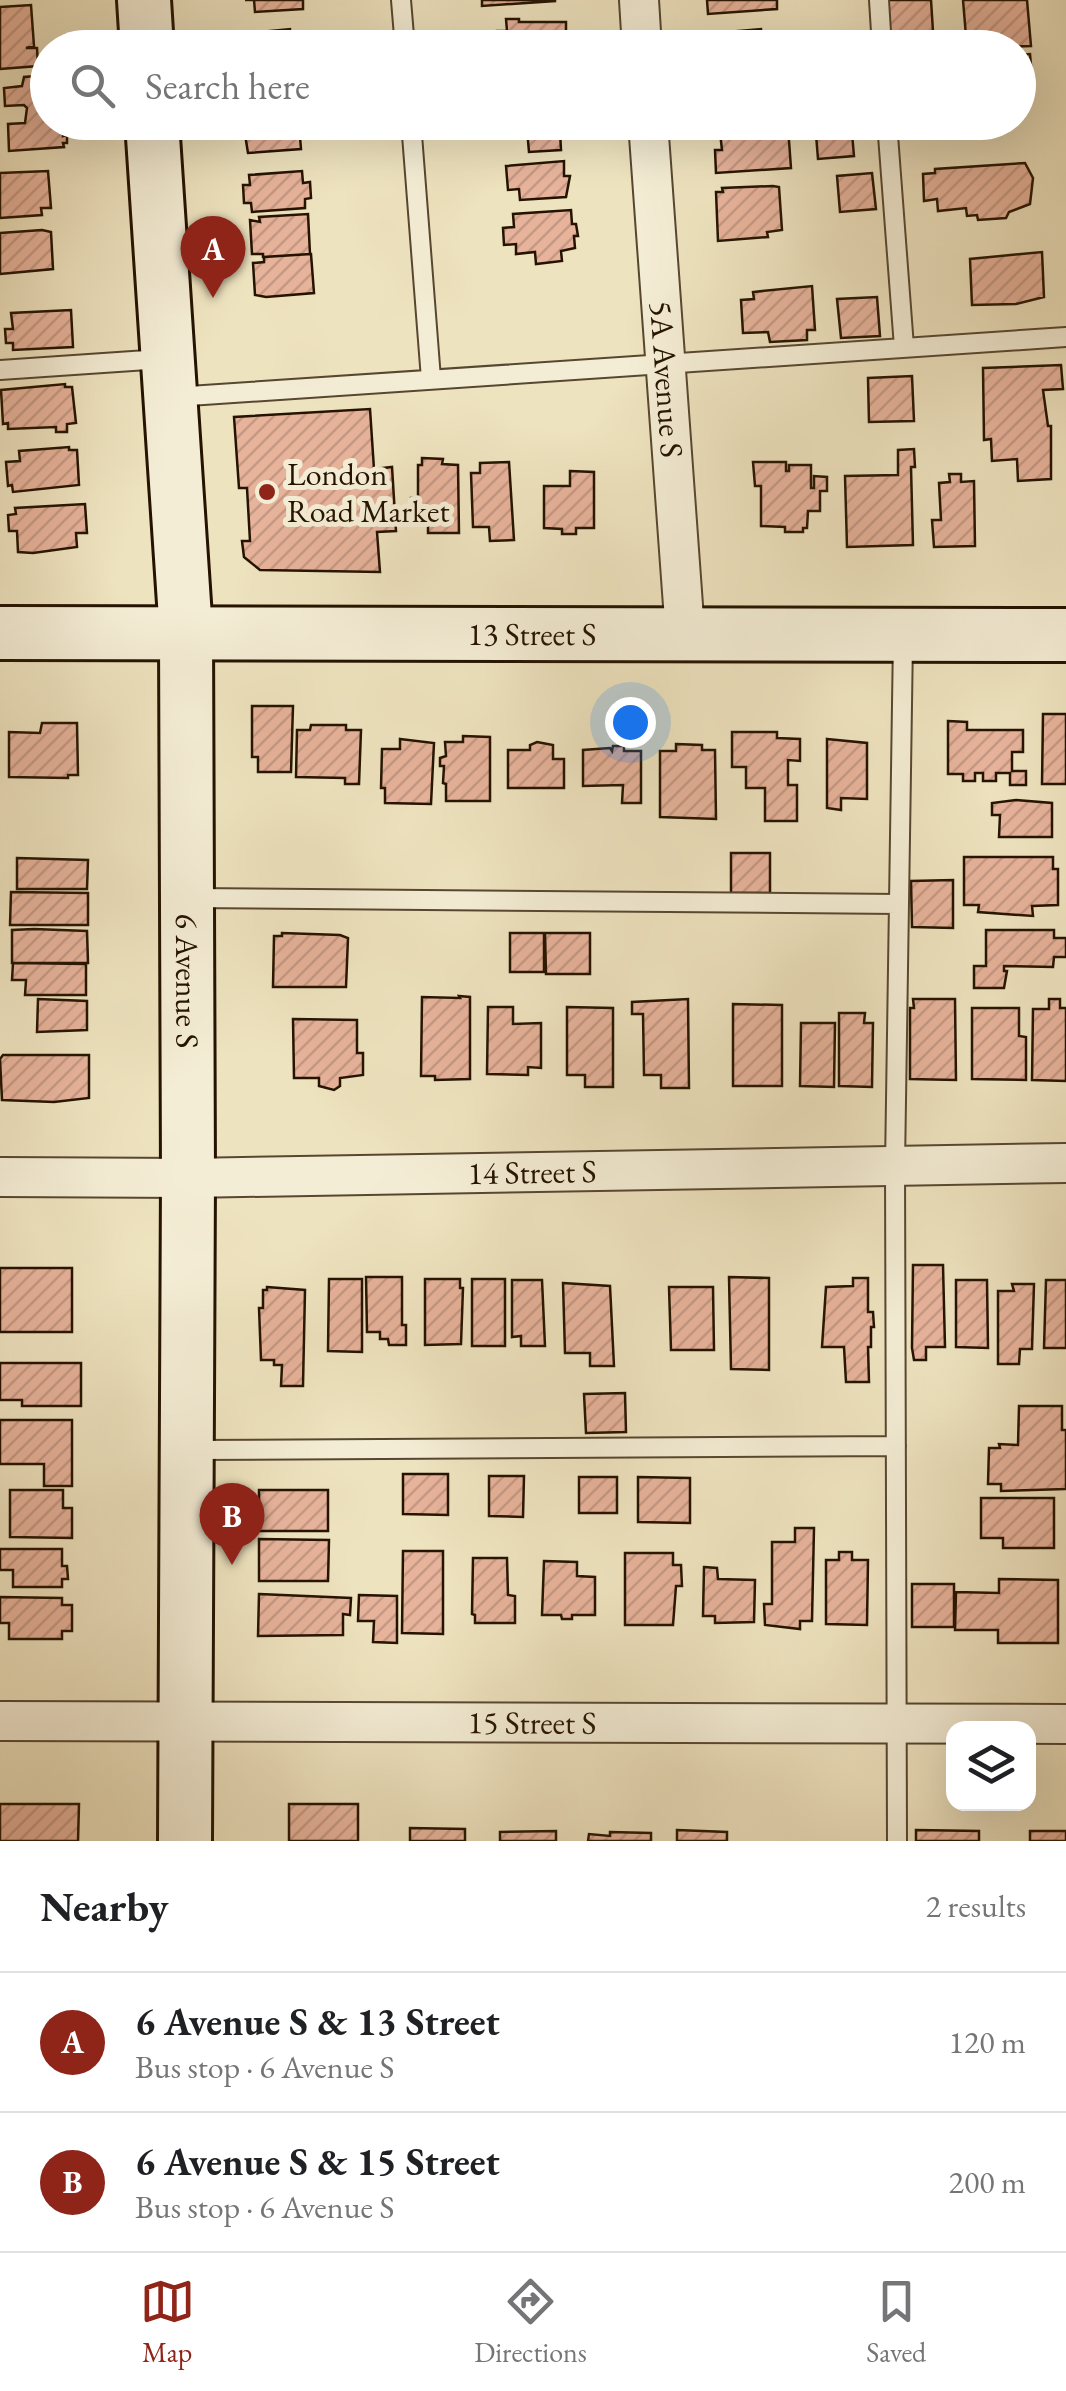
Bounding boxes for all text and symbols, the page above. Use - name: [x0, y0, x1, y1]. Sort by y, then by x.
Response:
- search box: [30, 30, 1036, 140]
- icon: search: [65, 58, 120, 113]
- text: Search here: [145, 61, 310, 110]
- pin: A: [180, 216, 246, 298]
- street label: 5A Avenue S: [640, 299, 693, 459]
- place label: London Road Market: [287, 453, 450, 532]
- marker: London Road Market: [256, 481, 278, 503]
- street label: 13 Street S: [468, 613, 596, 655]
- your location: [605, 697, 656, 748]
- street label: 6 Avenue S: [166, 913, 209, 1048]
- street label: 14 Street S: [467, 1150, 597, 1194]
- pin: B: [200, 1482, 264, 1565]
- street label: 15 Street S: [468, 1701, 596, 1744]
- map controls: [946, 1721, 1036, 1811]
- button: layers: [946, 1721, 1036, 1811]
- text: Nearby: [40, 1879, 169, 1934]
- text: 2 results: [926, 1885, 1026, 1927]
- text: 6 Avenue S & 13 Street: [135, 1997, 500, 2046]
- text: A: [61, 2021, 84, 2063]
- text: 120 m: [949, 2021, 1026, 2063]
- text: Bus stop · 6 Avenue S: [135, 2046, 394, 2088]
- text: 6 Avenue S & 15 Street: [135, 2137, 500, 2186]
- text: B: [62, 2161, 83, 2203]
- text: 200 m: [949, 2161, 1026, 2203]
- text: Bus stop · 6 Avenue S: [135, 2186, 394, 2228]
- tab: Map: [140, 2274, 195, 2370]
- tab: Directions: [474, 2274, 587, 2370]
- tab: Saved: [866, 2274, 926, 2370]

